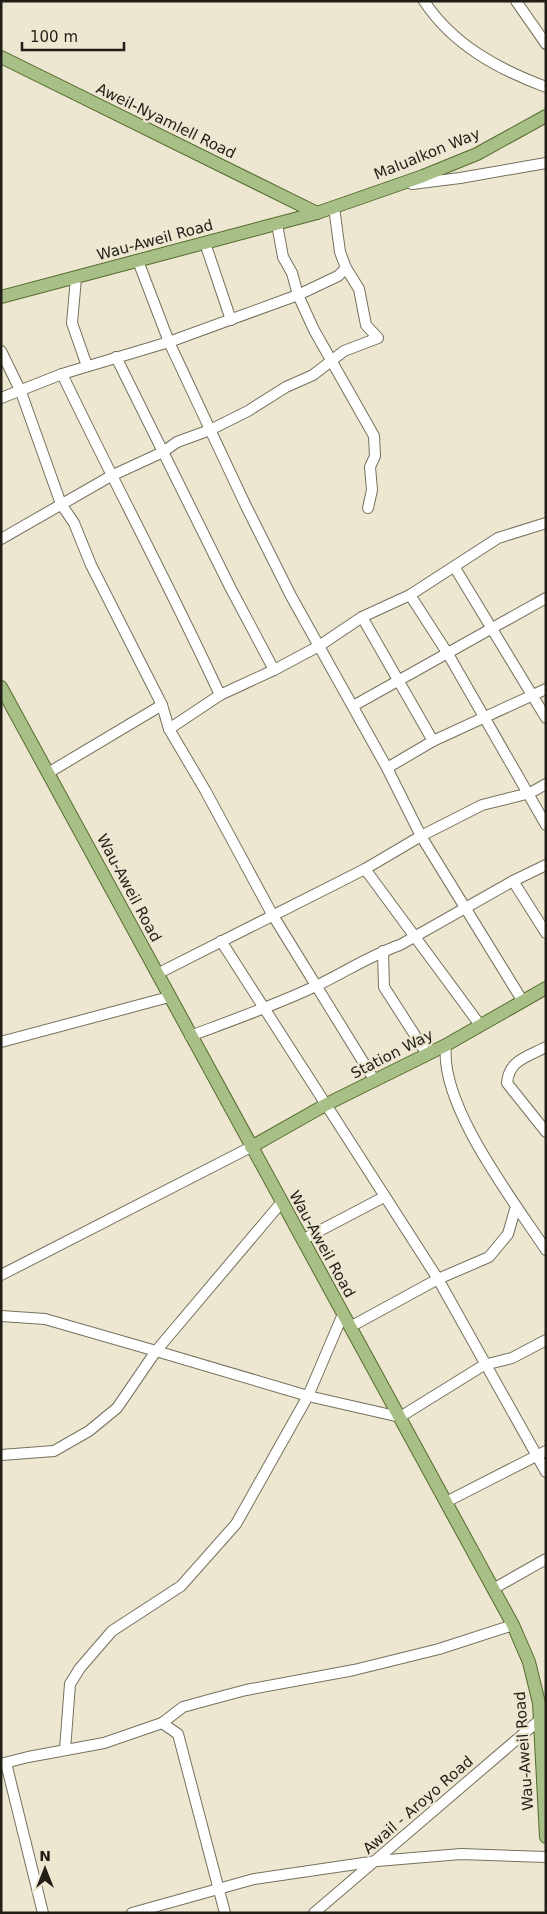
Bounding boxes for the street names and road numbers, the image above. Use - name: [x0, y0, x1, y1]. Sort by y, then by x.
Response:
- street label: Aweil-Nyamlell Road: [93, 79, 239, 163]
- street label: Malualkon Way: [371, 124, 483, 183]
- street label: Wau-Aweil Road: [95, 216, 215, 264]
- street label: Wau-Aweil Road: [93, 831, 165, 945]
- street label: Station Way: [348, 1025, 436, 1082]
- street label: Wau-Aweil Road: [285, 1187, 359, 1301]
- street label: Wau-Aweil Road: [511, 1691, 537, 1811]
- street label: Awail - Aroyo Road: [359, 1752, 477, 1858]

